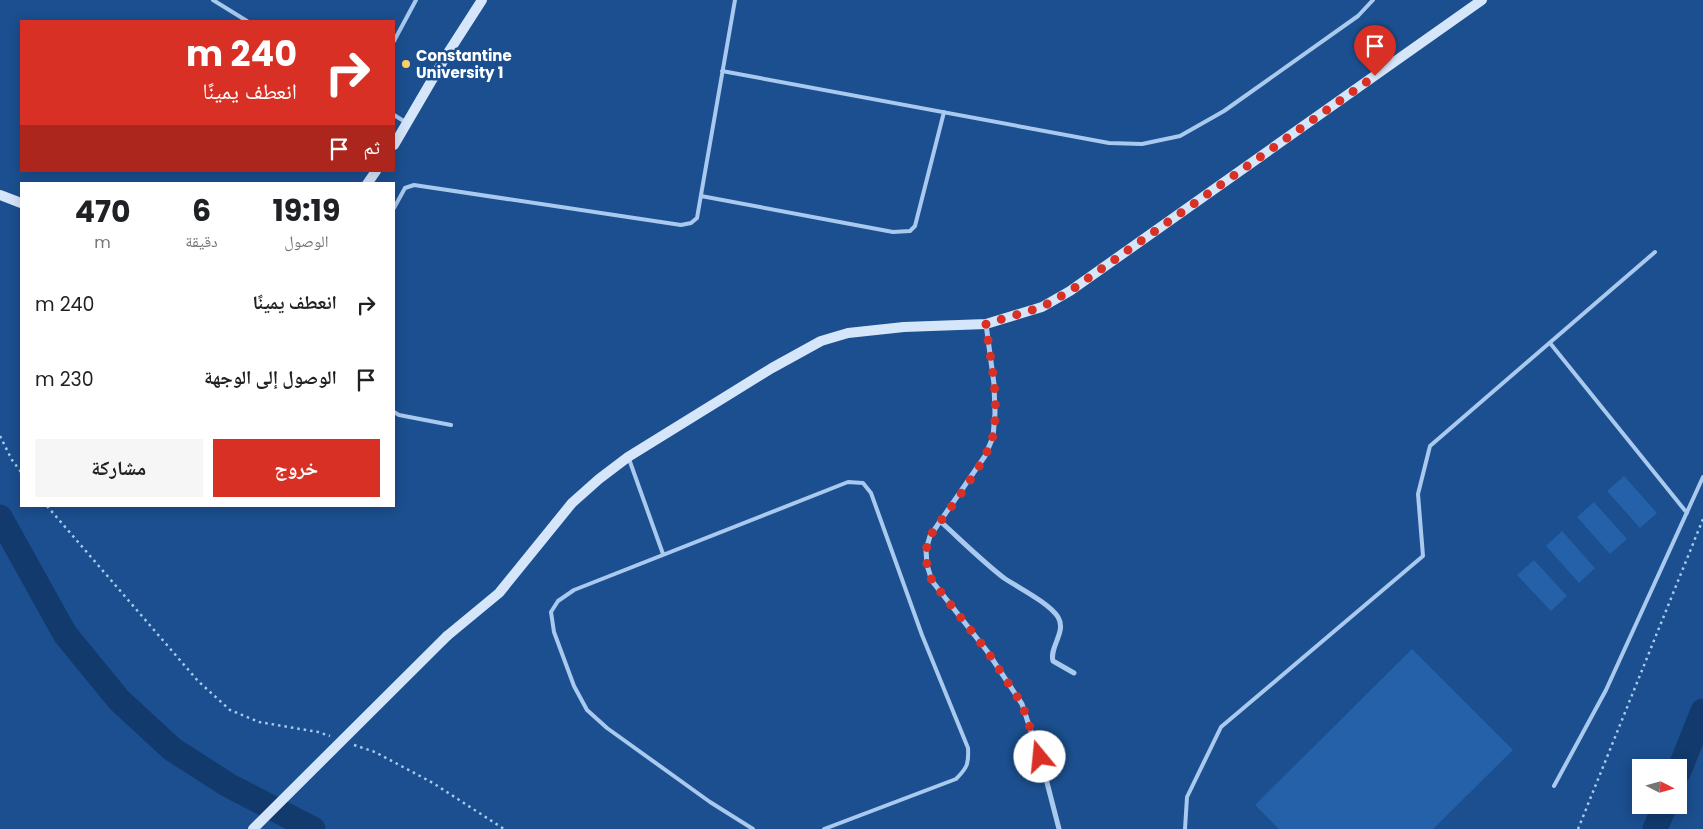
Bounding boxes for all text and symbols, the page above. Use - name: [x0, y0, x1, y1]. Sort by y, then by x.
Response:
- pin: [1354, 25, 1396, 76]
- text: 240 m: [186, 29, 297, 78]
- icon: arrive: [1361, 32, 1389, 60]
- icon: right: [315, 40, 380, 105]
- place label: Constantine University 1: [416, 45, 512, 83]
- marker: Constantine University 1: [400, 58, 412, 70]
- text: انعطف يمينًا: [202, 76, 297, 107]
- text: ثم: [363, 134, 380, 161]
- icon: arrive: [325, 135, 353, 163]
- text: 6: [192, 189, 211, 232]
- text: 19:19: [272, 189, 340, 232]
- text: 470: [75, 190, 131, 233]
- text: دقيقة: [185, 230, 218, 253]
- text: الوصول: [284, 230, 329, 253]
- text: m: [94, 231, 111, 254]
- text: انعطف يمينًا: [252, 289, 337, 316]
- text: 240 m: [35, 291, 94, 318]
- icon: right: [352, 291, 380, 319]
- text: الوصول إلى الوجهة: [204, 364, 337, 391]
- text: 230 m: [35, 366, 94, 393]
- icon: arrive: [352, 366, 380, 394]
- button: مشاركة: [35, 439, 203, 497]
- button: خروج: [213, 439, 380, 497]
- position arrow: [1013, 730, 1065, 782]
- north arrow: [1632, 759, 1688, 814]
- map controls: [1632, 759, 1687, 814]

